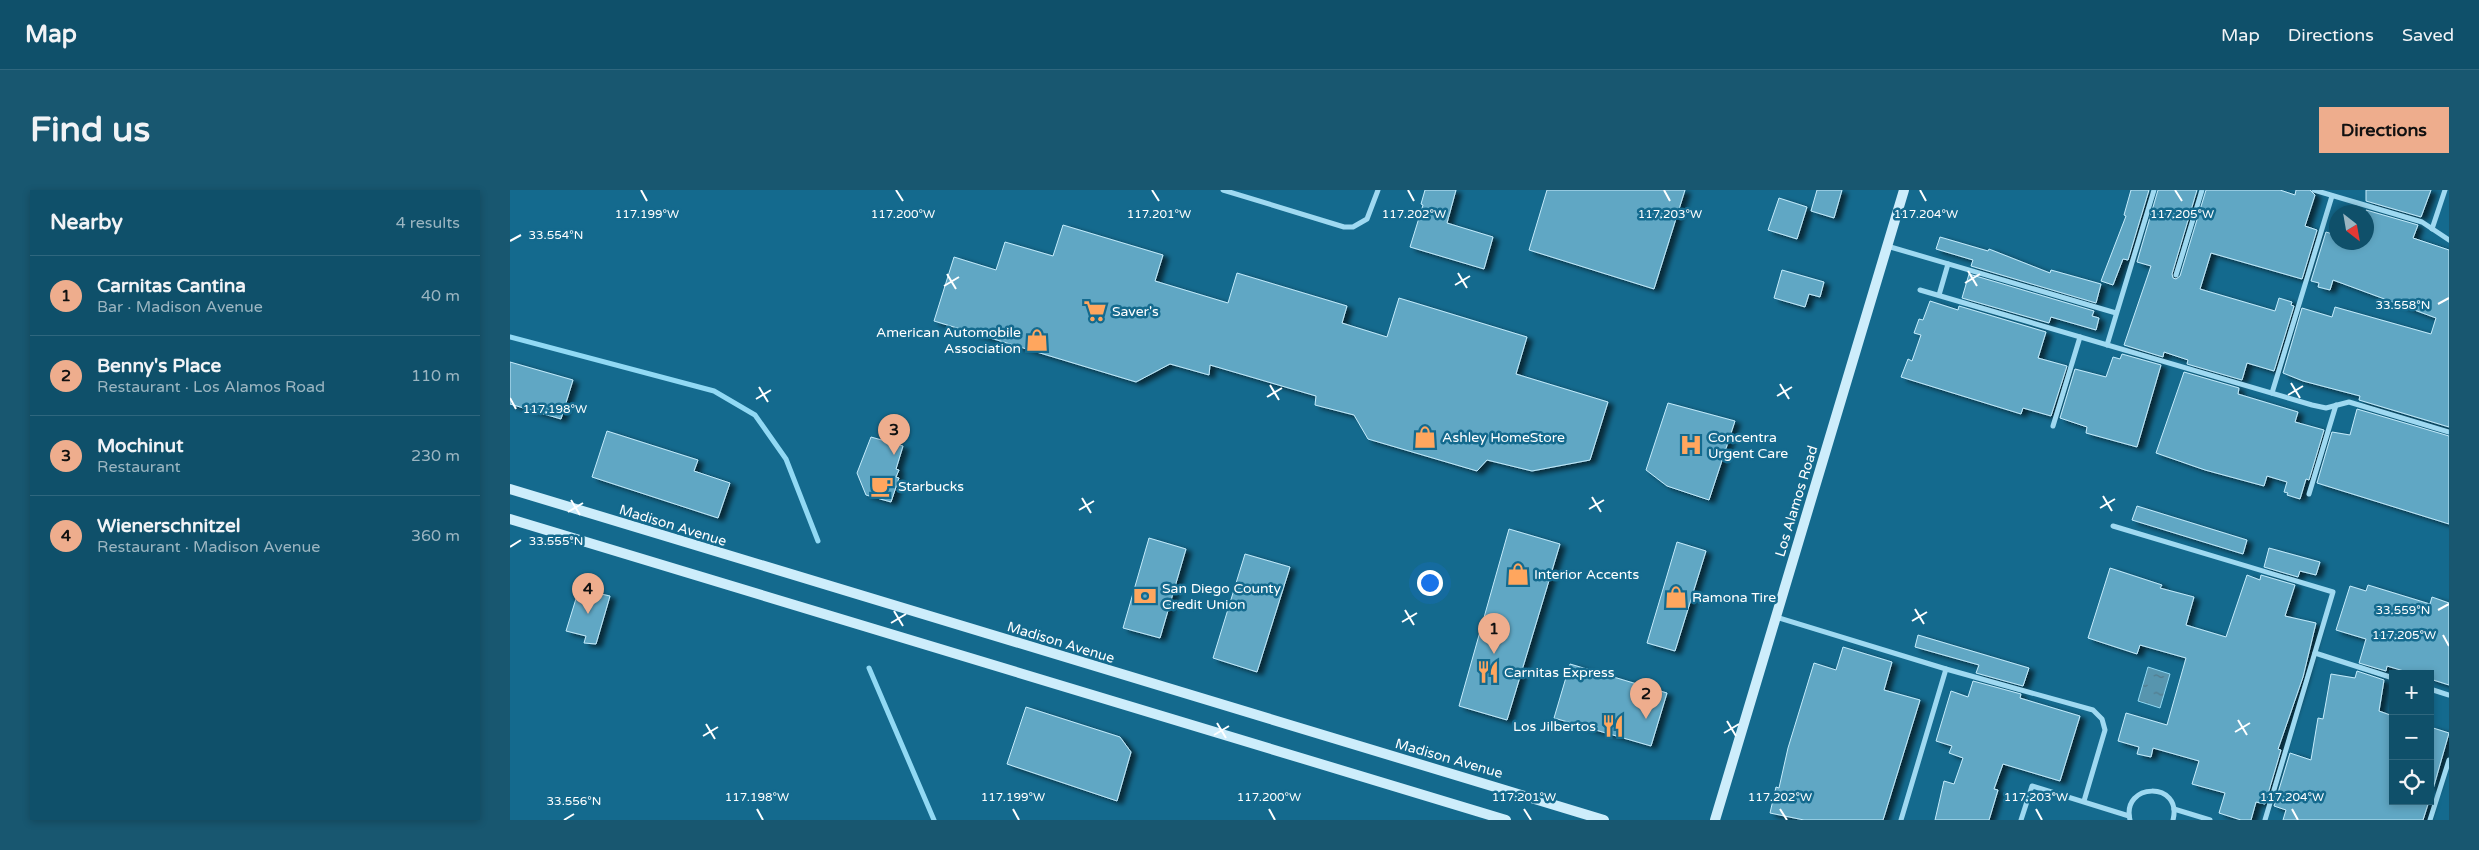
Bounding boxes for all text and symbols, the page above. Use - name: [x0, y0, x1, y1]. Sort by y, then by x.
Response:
- text: Map: [25, 20, 77, 49]
- text: Map: [2221, 24, 2260, 46]
- text: Directions: [2288, 24, 2374, 46]
- text: Saved: [2402, 24, 2454, 46]
- button: Directions: [2319, 107, 2449, 153]
- text: Find us: [30, 109, 150, 151]
- north arrow: [2329, 205, 2374, 250]
- text: 117.199°W: [615, 207, 679, 221]
- text: 117.200°W: [871, 207, 935, 221]
- text: 117.201°W: [1127, 207, 1191, 221]
- text: 117.202°W: [1382, 207, 1446, 221]
- text: 117.203°W: [1638, 207, 1702, 221]
- text: 117.204°W: [1894, 207, 1958, 221]
- text: 117.205°W: [2150, 207, 2214, 221]
- text: Nearby: [50, 210, 123, 235]
- text: 4 results: [396, 213, 460, 233]
- text: 33.554°N: [529, 228, 583, 242]
- text: Carnitas Cantina: [97, 275, 246, 297]
- text: 1: [61, 286, 71, 306]
- text: 40 m: [421, 286, 460, 306]
- text: Bar · Madison Avenue: [97, 297, 263, 317]
- supermarket icon: Saver's: [1082, 298, 1108, 324]
- text: 33.558°N: [2376, 298, 2430, 312]
- place label: Saver's: [1112, 303, 1159, 320]
- place label: American Automobile Association: [876, 324, 1021, 357]
- shop icon: American Automobile Association: [1024, 327, 1050, 353]
- text: Benny's Place: [97, 355, 221, 377]
- text: 2: [61, 366, 71, 386]
- text: 110 m: [411, 366, 460, 386]
- text: Restaurant · Los Alamos Road: [97, 377, 325, 397]
- text: 117.198°W: [523, 402, 587, 416]
- pin: 3: [878, 414, 910, 455]
- shop icon: Ashley HomeStore: [1412, 424, 1438, 450]
- place label: Ashley HomeStore: [1442, 429, 1565, 446]
- place label: Concentra Urgent Care: [1708, 429, 1788, 462]
- hospital icon: Concentra Urgent Care: [1678, 432, 1704, 458]
- text: Mochinut: [97, 435, 183, 457]
- street label: Los Alamos Road: [1771, 443, 1822, 559]
- text: 3: [61, 446, 71, 466]
- text: 230 m: [411, 446, 460, 466]
- text: Restaurant: [97, 457, 181, 477]
- cafe icon: Starbucks: [869, 473, 895, 499]
- place label: Starbucks: [898, 478, 964, 495]
- street label: Madison Avenue: [617, 501, 729, 550]
- text: Wienerschnitzel: [97, 515, 240, 537]
- text: 4: [61, 526, 71, 546]
- text: 360 m: [411, 526, 460, 546]
- text: 33.555°N: [529, 534, 583, 548]
- text: Restaurant · Madison Avenue: [97, 537, 320, 557]
- shop icon: Interior Accents: [1505, 561, 1531, 587]
- place label: Interior Accents: [1534, 566, 1639, 583]
- your location: [1417, 570, 1443, 596]
- pin: 4: [572, 573, 604, 614]
- place label: San Diego County Credit Union: [1162, 580, 1282, 613]
- bank icon: San Diego County Credit Union: [1132, 583, 1158, 609]
- shop icon: Ramona Tire: [1663, 584, 1689, 610]
- place label: Ramona Tire: [1692, 589, 1776, 606]
- text: 33.559°N: [2376, 603, 2430, 617]
- pin: 1: [1478, 613, 1510, 654]
- street label: Madison Avenue: [1005, 618, 1117, 667]
- text: 117.205°W: [2372, 628, 2436, 642]
- restaurant icon: Carnitas Express: [1475, 659, 1501, 685]
- place label: Carnitas Express: [1504, 664, 1615, 681]
- map controls: [2389, 670, 2434, 805]
- button: +: [2389, 670, 2434, 715]
- pin: 2: [1630, 678, 1662, 719]
- restaurant icon: Los Jilbertos: [1600, 713, 1626, 739]
- button: −: [2389, 715, 2434, 760]
- place label: Los Jilbertos: [1513, 718, 1596, 735]
- street label: Madison Avenue: [1393, 735, 1505, 782]
- button: locate: [2389, 760, 2434, 805]
- text: 117.198°W: [725, 790, 789, 804]
- text: 117.199°W: [981, 790, 1045, 804]
- text: 117.200°W: [1237, 790, 1301, 804]
- text: 117.201°W: [1492, 790, 1556, 804]
- text: 117.202°W: [1748, 790, 1812, 804]
- text: 117.203°W: [2004, 790, 2068, 804]
- text: 117.204°W: [2260, 790, 2324, 804]
- text: 33.556°N: [547, 794, 601, 808]

